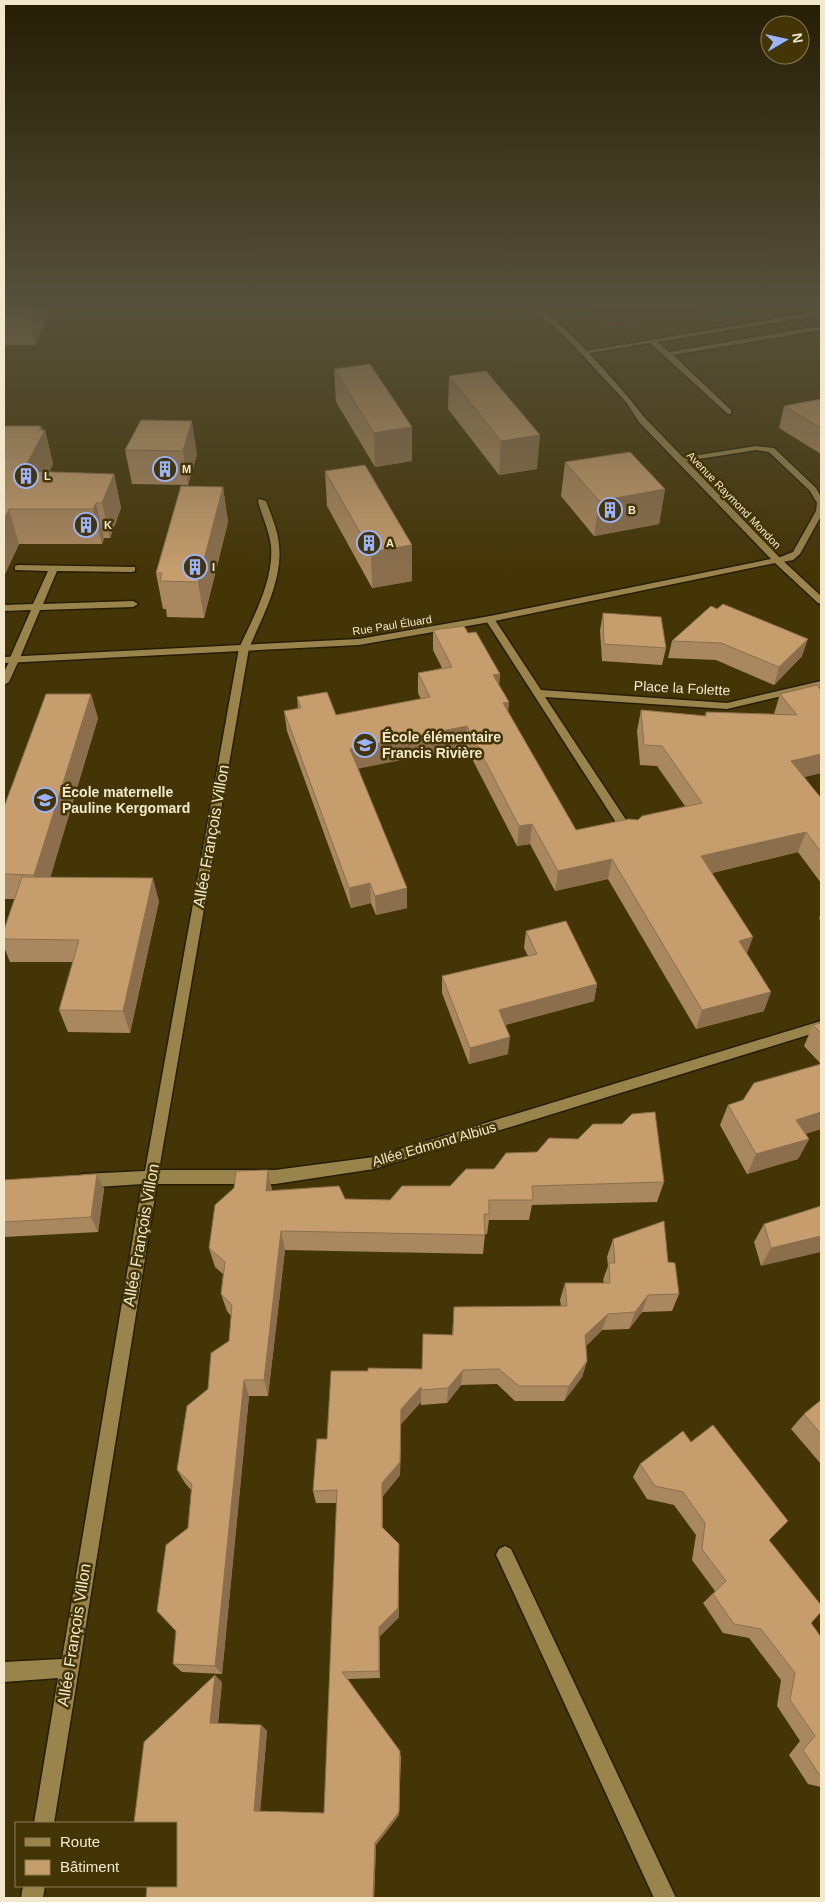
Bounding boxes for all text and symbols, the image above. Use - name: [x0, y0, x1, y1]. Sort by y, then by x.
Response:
- north arrow: [760, 15, 810, 65]
- text: N: [789, 32, 807, 44]
- street label: Avenue Raymond Mondon: [685, 449, 783, 551]
- building icon: M: [152, 456, 178, 482]
- building icon: L: [13, 463, 39, 489]
- place label: M: [182, 463, 191, 475]
- place label: L: [44, 470, 51, 482]
- building icon: B: [597, 497, 623, 523]
- place label: B: [628, 504, 636, 516]
- building icon: K: [73, 512, 99, 538]
- place label: K: [104, 519, 112, 531]
- building icon: A: [356, 530, 382, 556]
- place label: A: [386, 537, 394, 549]
- building icon: I: [182, 554, 208, 580]
- place label: I: [212, 561, 215, 573]
- street label: Rue Paul Éluard: [351, 613, 433, 637]
- street label: Place la Folette: [633, 677, 731, 699]
- place label: École élémentaire Francis Rivière: [382, 729, 501, 761]
- school or university icon: École élémentaire Francis Rivière: [352, 732, 378, 758]
- street label: Allée François Villon: [190, 763, 232, 909]
- place label: École maternelle Pauline Kergomard: [62, 784, 190, 816]
- school or university icon: École maternelle Pauline Kergomard: [32, 787, 58, 813]
- street label: Allée Edmond Albius: [370, 1119, 498, 1169]
- street label: Allée François Villon: [120, 1162, 162, 1308]
- street label: Allée François Villon: [54, 1562, 94, 1708]
- legend: [15, 1822, 178, 1887]
- text: Route: [60, 1833, 100, 1850]
- text: Bâtiment: [60, 1858, 120, 1875]

